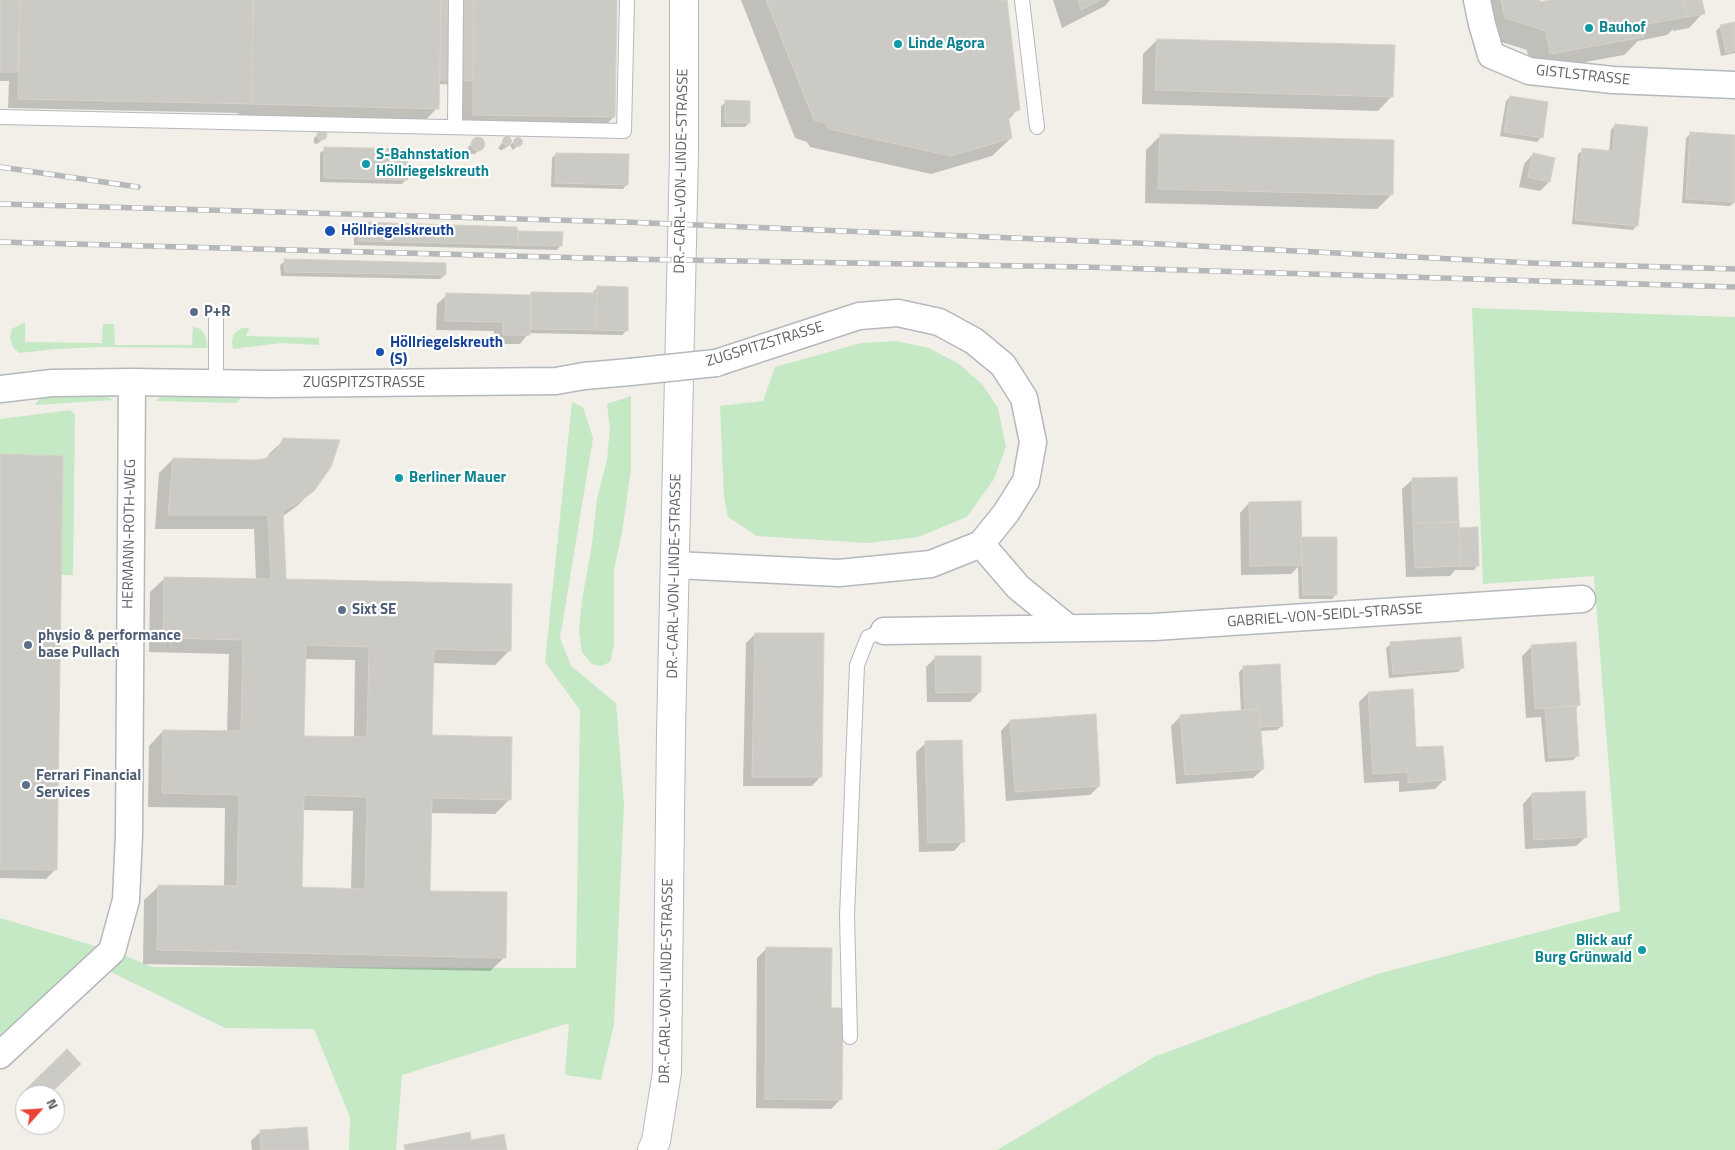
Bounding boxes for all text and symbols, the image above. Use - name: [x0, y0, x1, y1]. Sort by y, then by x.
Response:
- place label: Bauhof: [1599, 19, 1646, 37]
- marker: Bauhof: [1583, 22, 1595, 34]
- place label: Linde Agora: [908, 35, 985, 53]
- marker: Linde Agora: [892, 38, 904, 50]
- street label: GISTLSTRASSE: [1535, 62, 1631, 90]
- street label: DR.-CARL-VON-LINDE-STRASSE: [671, 68, 693, 274]
- place label: S-Bahnstation Höllriegelskreuth: [376, 146, 489, 181]
- marker: S-Bahnstation Höllriegelskreuth: [360, 158, 372, 170]
- place label: Höllriegelskreuth: [341, 222, 454, 240]
- marker: Höllriegelskreuth: [323, 224, 337, 238]
- place label: P+R: [204, 303, 231, 321]
- marker: P+R: [188, 306, 200, 318]
- street label: ZUGSPITZSTRASSE: [704, 319, 826, 371]
- place label: Höllriegelskreuth (S): [390, 334, 503, 369]
- marker: Höllriegelskreuth (S): [374, 346, 386, 358]
- street label: ZUGSPITZSTRASSE: [303, 374, 425, 392]
- street label: HERMANN-ROTH-WEG: [120, 459, 140, 609]
- place label: Berliner Mauer: [409, 469, 506, 487]
- marker: Berliner Mauer: [393, 472, 405, 484]
- street label: DR.-CARL-VON-LINDE-STRASSE: [664, 473, 686, 679]
- street label: GABRIEL-VON-SEIDL-STRASSE: [1227, 600, 1423, 632]
- place label: Sixt SE: [352, 601, 396, 619]
- marker: Sixt SE: [336, 604, 348, 616]
- place label: physio & performance base Pullach: [38, 627, 181, 662]
- marker: physio & performance base Pullach: [22, 639, 34, 651]
- place label: Ferrari Financial Services: [36, 767, 141, 802]
- marker: Ferrari Financial Services: [20, 779, 32, 791]
- street label: DR.-CARL-VON-LINDE-STRASSE: [656, 878, 678, 1084]
- place label: Blick auf Burg Grünwald: [1535, 932, 1632, 967]
- marker: Blick auf Burg Grünwald: [1636, 944, 1648, 956]
- north arrow: [15, 1085, 65, 1135]
- text: N: [41, 1095, 65, 1113]

